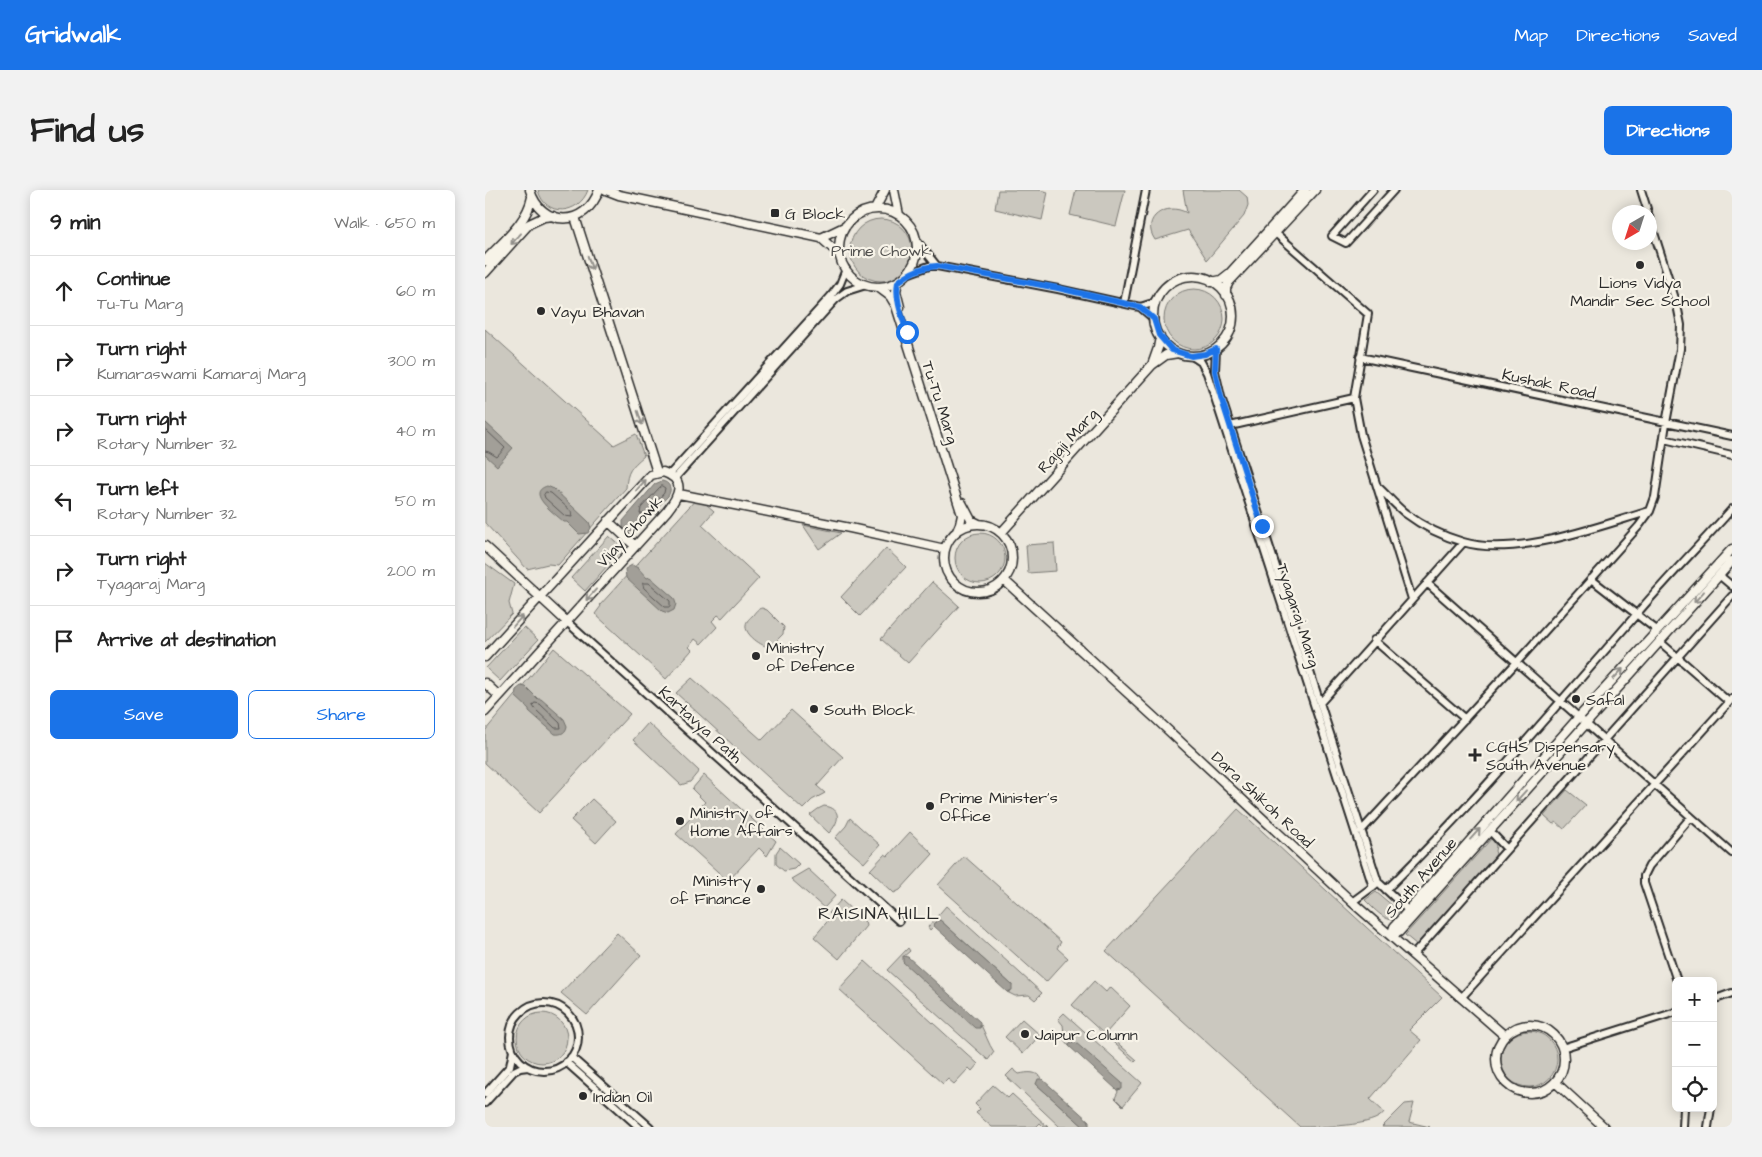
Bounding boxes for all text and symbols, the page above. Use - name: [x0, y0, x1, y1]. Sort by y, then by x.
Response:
- text: Gridwalk: [25, 18, 121, 52]
- text: Map: [1514, 23, 1548, 48]
- text: Directions: [1576, 23, 1660, 48]
- text: Saved: [1688, 23, 1737, 48]
- text: Find us: [30, 106, 144, 155]
- button: Directions: [1604, 106, 1732, 155]
- place label: G Block: [785, 203, 846, 225]
- north arrow: [1612, 205, 1657, 250]
- marker: G Block: [769, 207, 781, 219]
- text: 9 min: [50, 208, 100, 237]
- text: Walk · 650 m: [334, 212, 435, 234]
- one-way arrow: [510, 233, 522, 246]
- park label: Prime Chowk: [831, 240, 931, 262]
- one-way arrow: [586, 255, 595, 271]
- marker: Lions Vidya Mandir Sec School: [1634, 259, 1646, 271]
- text: Continue: [97, 266, 171, 293]
- place label: Lions Vidya Mandir Sec School: [1570, 272, 1710, 312]
- icon: ahead: [50, 277, 78, 305]
- text: 60 m: [396, 280, 435, 302]
- text: Tu-Tu Marg: [97, 293, 183, 315]
- place label: Vayu Bhavan: [551, 301, 644, 324]
- marker: Vayu Bhavan: [535, 305, 547, 317]
- route start: [896, 321, 919, 344]
- text: Turn right: [97, 336, 186, 363]
- icon: right: [50, 347, 78, 375]
- text: 300 m: [388, 350, 435, 372]
- street label: Tu-Tu Marg: [915, 358, 964, 447]
- text: Kumaraswami Kamaraj Marg: [97, 363, 306, 385]
- street label: Kushak Road: [1500, 363, 1597, 405]
- street label: Rajaji Marg: [1033, 403, 1104, 479]
- text: Turn right: [97, 406, 186, 433]
- one-way arrow: [635, 410, 645, 426]
- icon: right: [50, 417, 78, 445]
- text: 40 m: [395, 420, 435, 442]
- text: Rotary Number 32: [97, 433, 237, 455]
- text: Turn left: [97, 476, 178, 503]
- one-way arrow: [635, 479, 646, 492]
- icon: left: [50, 487, 78, 515]
- text: 50 m: [395, 490, 435, 512]
- street label: Vijay Chowk: [592, 491, 669, 573]
- text: Rotary Number 32: [97, 503, 237, 525]
- route end: [1251, 515, 1274, 538]
- text: Turn right: [97, 546, 186, 573]
- icon: right: [50, 557, 78, 585]
- text: 200 m: [387, 560, 435, 582]
- street label: Tyagaraj Marg: [1270, 561, 1325, 670]
- text: Tyagaraj Marg: [97, 573, 205, 595]
- one-way arrow: [585, 589, 597, 602]
- one-way arrow: [1693, 591, 1705, 604]
- one-way arrow: [512, 614, 524, 627]
- icon: arrive: [50, 627, 78, 655]
- text: Arrive at destination: [97, 627, 276, 654]
- place label: Ministry of Defence: [766, 637, 855, 677]
- marker: Ministry of Defence: [750, 650, 762, 662]
- one-way arrow: [1612, 668, 1624, 681]
- street label: Kartavya Path: [653, 681, 747, 769]
- place label: Safal: [1586, 689, 1625, 711]
- button: Save: [50, 690, 238, 739]
- button: Share: [248, 690, 435, 739]
- marker: Safal: [1570, 693, 1582, 705]
- place label: South Block: [824, 699, 915, 721]
- marker: South Block: [808, 703, 820, 715]
- place label: CGHS Dispensary South Avenue: [1486, 736, 1615, 776]
- street label: Dara Shikoh Road: [1206, 747, 1318, 853]
- marker: CGHS Dispensary South Avenue: [1468, 748, 1482, 762]
- place label: Prime Minister's Office: [940, 787, 1058, 827]
- one-way arrow: [1515, 790, 1526, 803]
- marker: Prime Minister's Office: [924, 800, 936, 812]
- place label: Ministry of Home Affairs: [690, 802, 793, 842]
- marker: Ministry of Home Affairs: [674, 815, 686, 827]
- one-way arrow: [1469, 828, 1480, 841]
- street label: South Avenue: [1380, 832, 1462, 923]
- place label: Ministry of Finance: [670, 870, 751, 910]
- marker: Ministry of Finance: [755, 883, 767, 895]
- district label: RAISINA HILL: [818, 901, 940, 926]
- map controls: [1672, 977, 1717, 1112]
- button: +: [1672, 977, 1717, 1022]
- button: −: [1672, 1022, 1717, 1067]
- place label: Jaipur Column: [1035, 1024, 1138, 1046]
- marker: Jaipur Column: [1019, 1028, 1031, 1040]
- button: locate: [1672, 1067, 1717, 1112]
- place label: Indian Oil: [593, 1086, 652, 1108]
- marker: Indian Oil: [577, 1090, 589, 1102]

